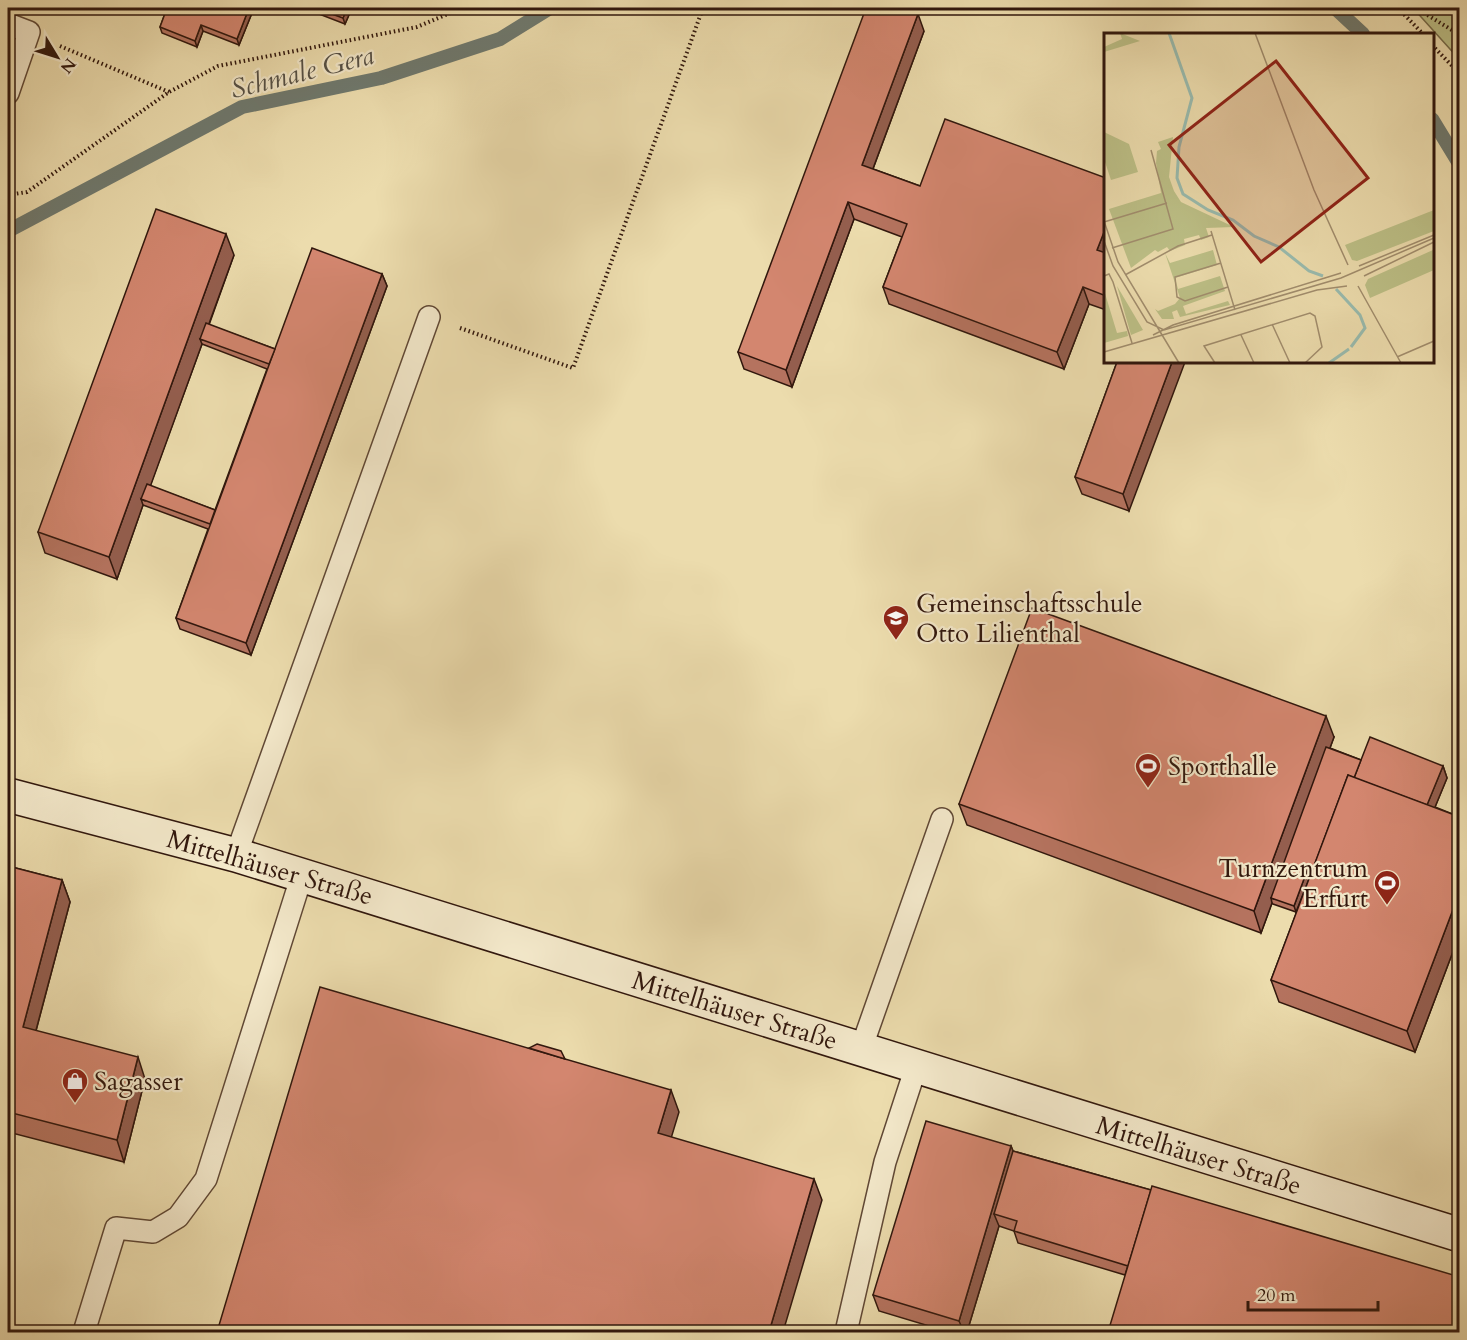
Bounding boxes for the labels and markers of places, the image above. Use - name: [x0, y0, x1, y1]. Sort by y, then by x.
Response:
- place label: Gemeinschaftsschule Otto Lilienthal: [916, 586, 1143, 651]
- school or university icon: Gemeinschaftsschule Otto Lilienthal: [881, 603, 911, 641]
- place label: Sporthalle: [1168, 749, 1277, 784]
- sports icon: Sporthalle: [1133, 751, 1163, 789]
- place label: Turnzentrum Erfurt: [1218, 851, 1368, 916]
- sports icon: Turnzentrum Erfurt: [1372, 868, 1402, 906]
- place label: Sagasser: [94, 1064, 183, 1099]
- shop icon: Sagasser: [60, 1066, 90, 1104]

